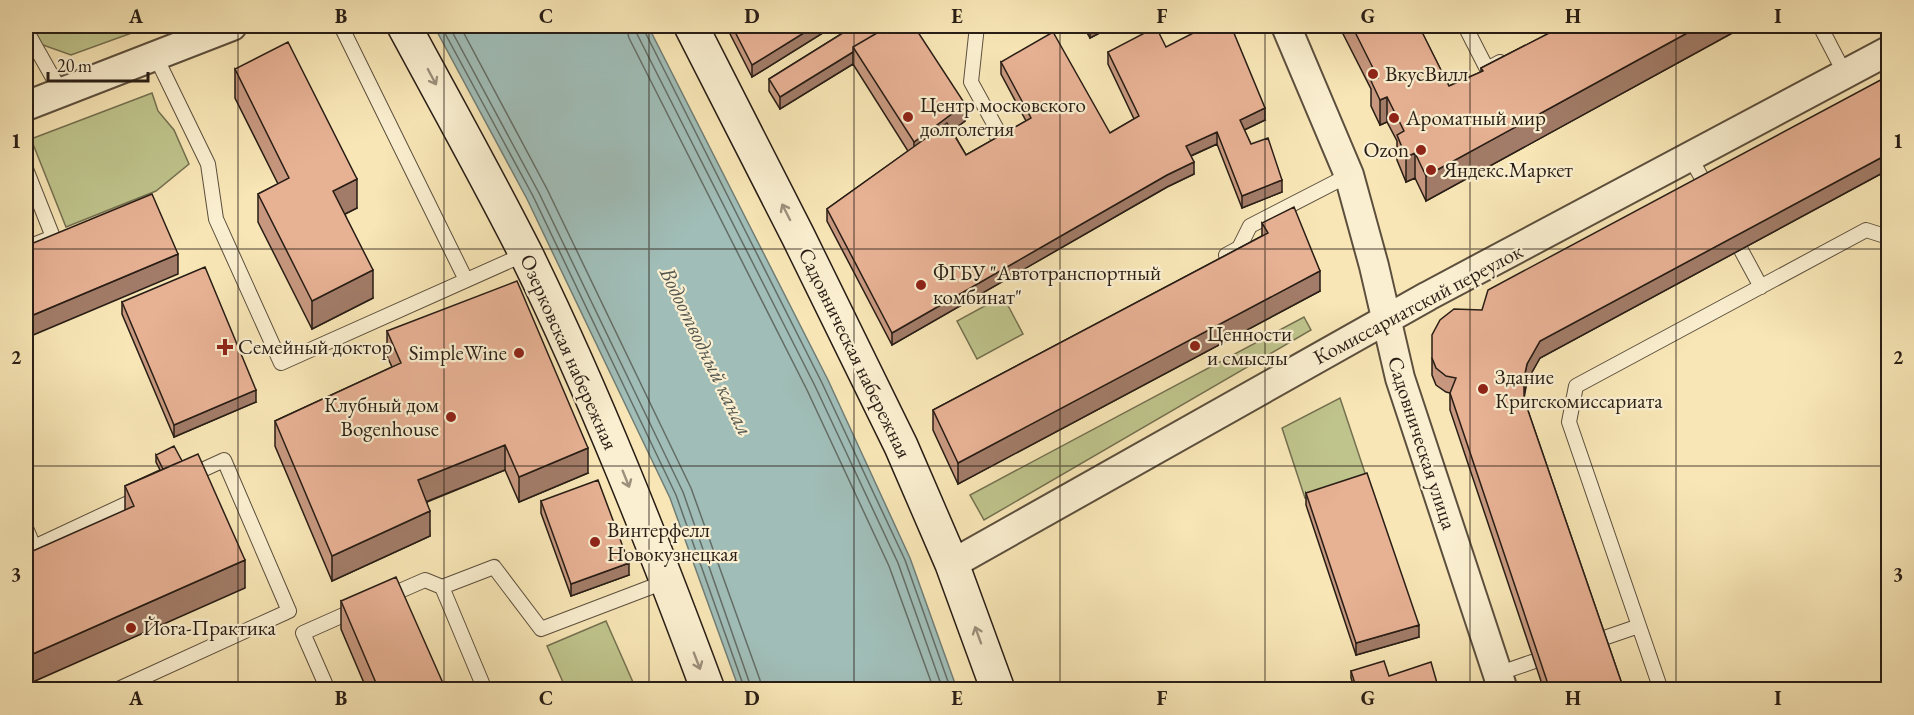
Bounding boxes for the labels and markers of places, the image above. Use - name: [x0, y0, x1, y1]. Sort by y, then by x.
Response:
- place label: ВкусВилл: [1385, 60, 1468, 87]
- marker: ВкусВилл: [1366, 67, 1380, 81]
- place label: Центр московского долголетия: [920, 91, 1086, 142]
- place label: Ароматный мир: [1405, 104, 1546, 131]
- marker: Центр московского долголетия: [901, 110, 915, 124]
- marker: Ароматный мир: [1387, 111, 1401, 125]
- place label: Ozon: [1364, 136, 1409, 163]
- marker: Ozon: [1414, 143, 1428, 157]
- place label: Яндекс.Маркет: [1442, 156, 1573, 183]
- marker: Яндекс.Маркет: [1424, 163, 1438, 177]
- place label: ФГБУ "Автотранспортный комбинат": [933, 259, 1161, 310]
- marker: ФГБУ "Автотранспортный комбинат": [914, 278, 928, 292]
- place label: Ценности и смыслы: [1207, 320, 1292, 371]
- place label: Семейный доктор: [238, 333, 393, 360]
- marker: Семейный доктор: [216, 338, 234, 356]
- place label: SimpleWine: [409, 339, 507, 366]
- marker: Ценности и смыслы: [1188, 339, 1202, 353]
- marker: SimpleWine: [512, 346, 526, 360]
- place label: Здание Кригскомиссариата: [1495, 363, 1663, 414]
- marker: Здание Кригскомиссариата: [1476, 382, 1490, 396]
- place label: Клубный дом Bogenhouse: [324, 391, 439, 442]
- marker: Клубный дом Bogenhouse: [444, 410, 458, 424]
- place label: Винтерфелл Новокузнецкая: [607, 516, 738, 567]
- marker: Винтерфелл Новокузнецкая: [588, 535, 602, 549]
- place label: Йога-Практика: [143, 614, 277, 641]
- marker: Йога-Практика: [124, 621, 138, 635]

